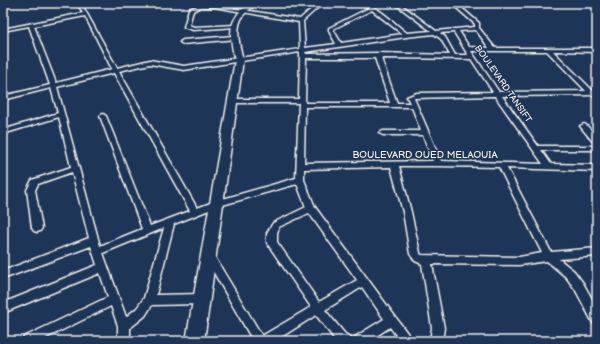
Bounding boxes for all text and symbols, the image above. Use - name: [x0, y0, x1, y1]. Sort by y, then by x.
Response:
- street label: BOULEVARD TANSIFT: [472, 43, 534, 125]
- street label: BOULEVARD OUED MELAOUIA: [352, 149, 498, 161]

